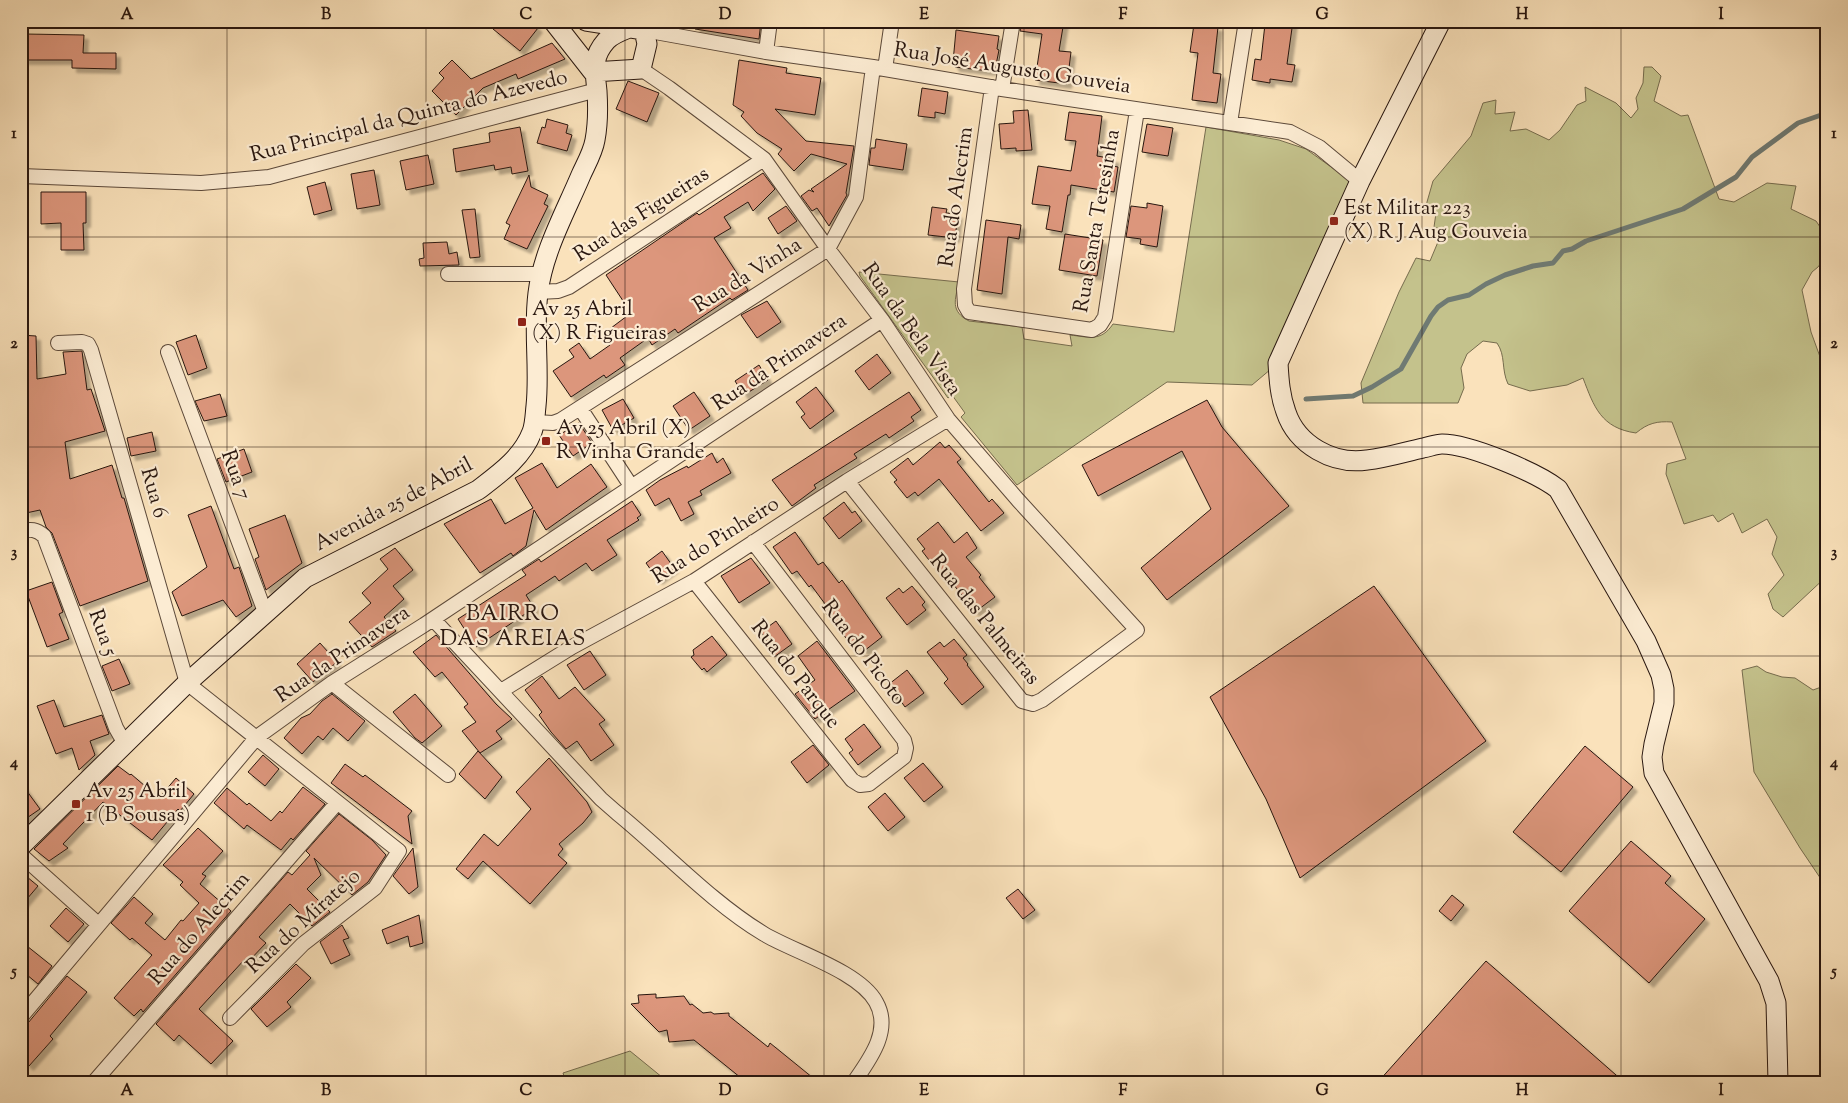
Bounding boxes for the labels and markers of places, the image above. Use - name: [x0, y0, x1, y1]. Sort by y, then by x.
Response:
- place label: Est Militar 223 (X) R J Aug Gouveia: [1344, 194, 1528, 248]
- marker: Est Militar 223 (X) R J Aug Gouveia: [1328, 215, 1340, 227]
- place label: Av 25 Abril (X) R Figueiras: [532, 295, 666, 349]
- marker: Av 25 Abril (X) R Figueiras: [516, 316, 528, 328]
- place label: Av 25 Abril (X) R Vinha Grande: [556, 414, 705, 468]
- marker: Av 25 Abril (X) R Vinha Grande: [540, 435, 552, 447]
- place label: Av 25 Abril 1 (B Sousas): [86, 777, 190, 831]
- marker: Av 25 Abril 1 (B Sousas): [70, 798, 82, 810]

